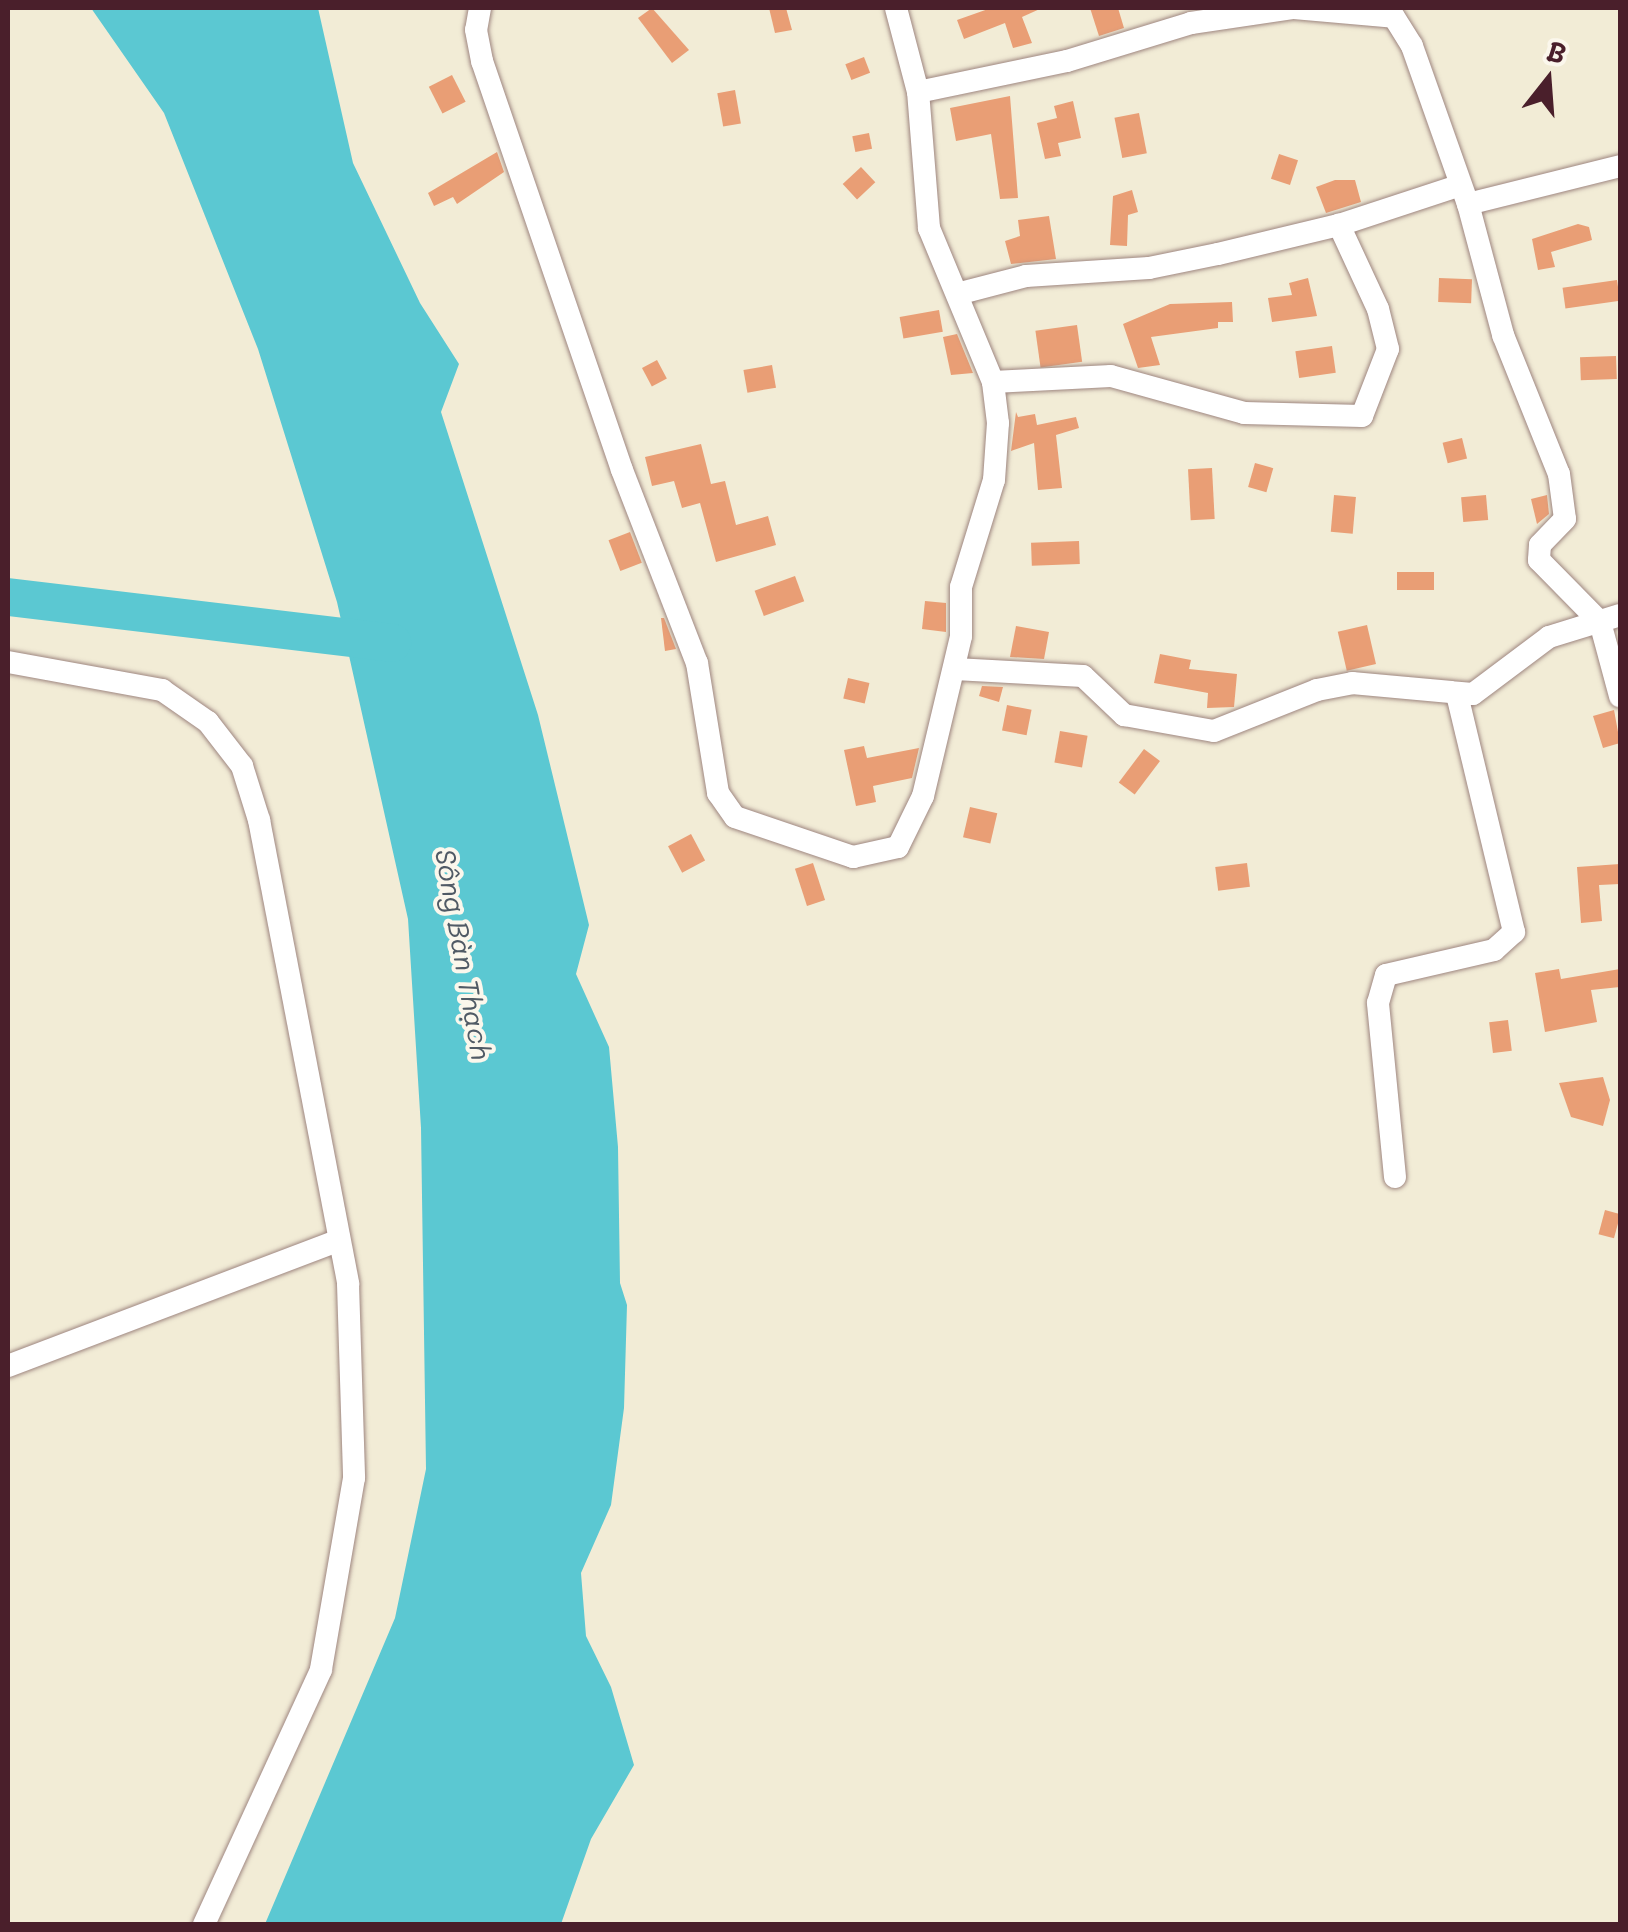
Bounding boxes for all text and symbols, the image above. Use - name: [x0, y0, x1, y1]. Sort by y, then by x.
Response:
- north arrow: [1498, 30, 1598, 130]
- text: B: [1542, 31, 1571, 71]
- water label: Sông Bàn Thạch: [429, 846, 499, 1062]

